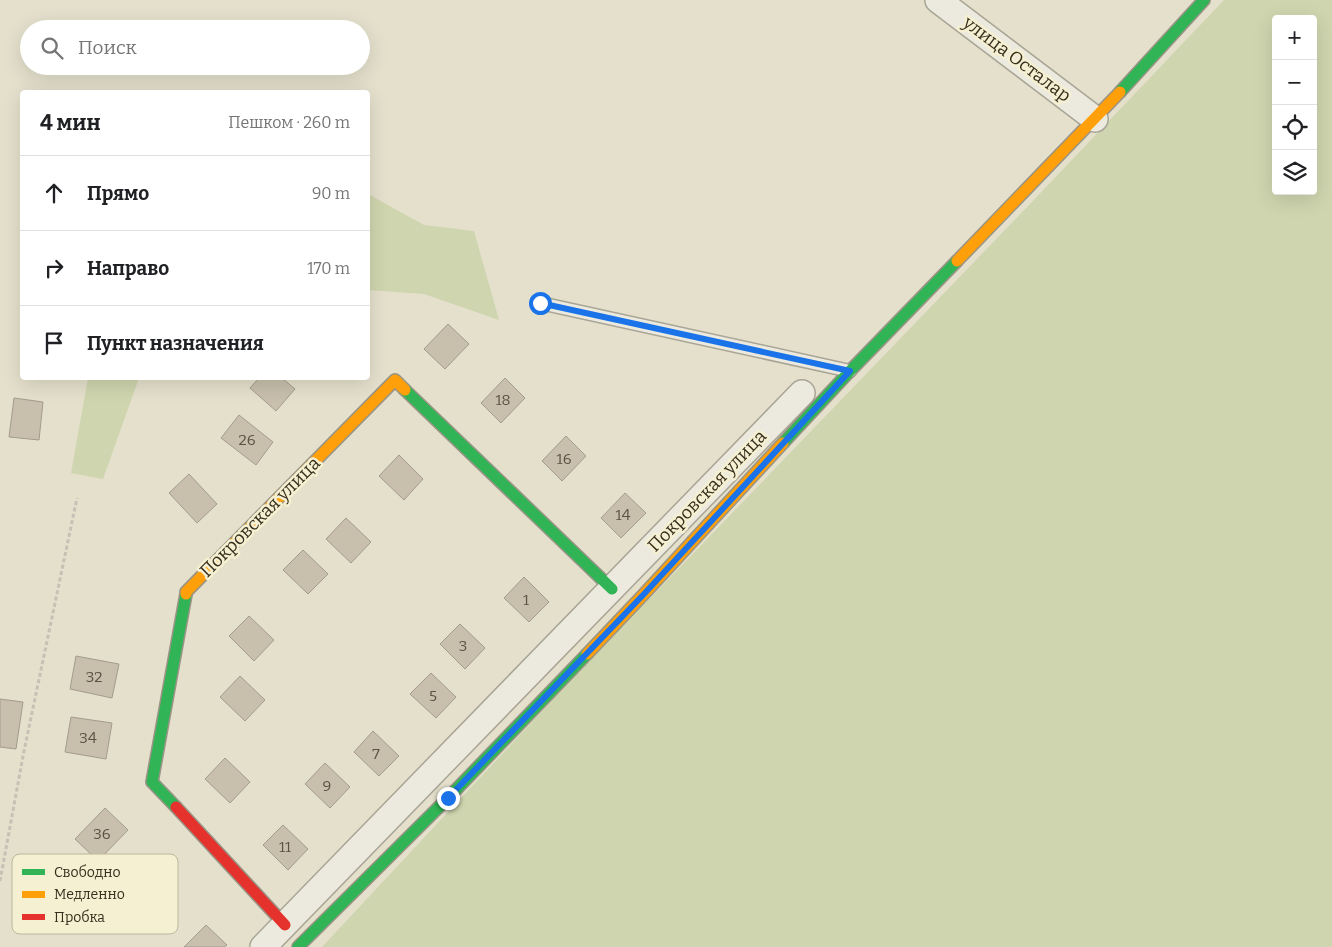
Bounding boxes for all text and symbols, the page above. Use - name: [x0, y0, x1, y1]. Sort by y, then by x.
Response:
- street label: улица Осталар: [958, 11, 1075, 107]
- map controls: [1272, 15, 1317, 195]
- button: +: [1272, 15, 1317, 60]
- search box: [20, 20, 370, 75]
- icon: search: [38, 34, 66, 62]
- text: Поиск: [78, 36, 137, 59]
- button: −: [1272, 60, 1317, 105]
- button: locate: [1272, 105, 1317, 150]
- text: 4 мин: [40, 110, 101, 136]
- text: Пешком · 260 m: [228, 113, 350, 132]
- button: layers: [1272, 150, 1317, 195]
- icon: ahead: [40, 179, 68, 207]
- text: Прямо: [87, 182, 149, 205]
- text: 90 m: [312, 184, 350, 203]
- icon: right: [40, 254, 68, 282]
- text: Направо: [87, 257, 169, 280]
- text: 170 m: [307, 259, 350, 278]
- route start: [529, 292, 552, 315]
- icon: arrive: [40, 329, 68, 357]
- text: Пункт назначения: [87, 332, 264, 355]
- house number: 18: [495, 391, 511, 409]
- street label: Покровская улица: [643, 425, 771, 557]
- house number: 26: [239, 431, 256, 449]
- house number: 16: [557, 450, 572, 468]
- street label: Покровская улица: [195, 452, 325, 582]
- house number: 14: [616, 506, 631, 524]
- house number: 1: [523, 591, 529, 609]
- house number: 3: [459, 637, 467, 655]
- house number: 32: [86, 668, 102, 686]
- house number: 5: [429, 687, 437, 705]
- house number: 34: [79, 729, 97, 747]
- house number: 7: [372, 745, 380, 763]
- house number: 9: [323, 777, 331, 795]
- route end: [437, 787, 460, 810]
- house number: 36: [93, 825, 111, 843]
- house number: 11: [279, 838, 291, 856]
- legend: [12, 854, 178, 934]
- text: Свободно: [54, 864, 120, 881]
- text: Медленно: [54, 886, 125, 903]
- text: Пробка: [54, 909, 105, 926]

